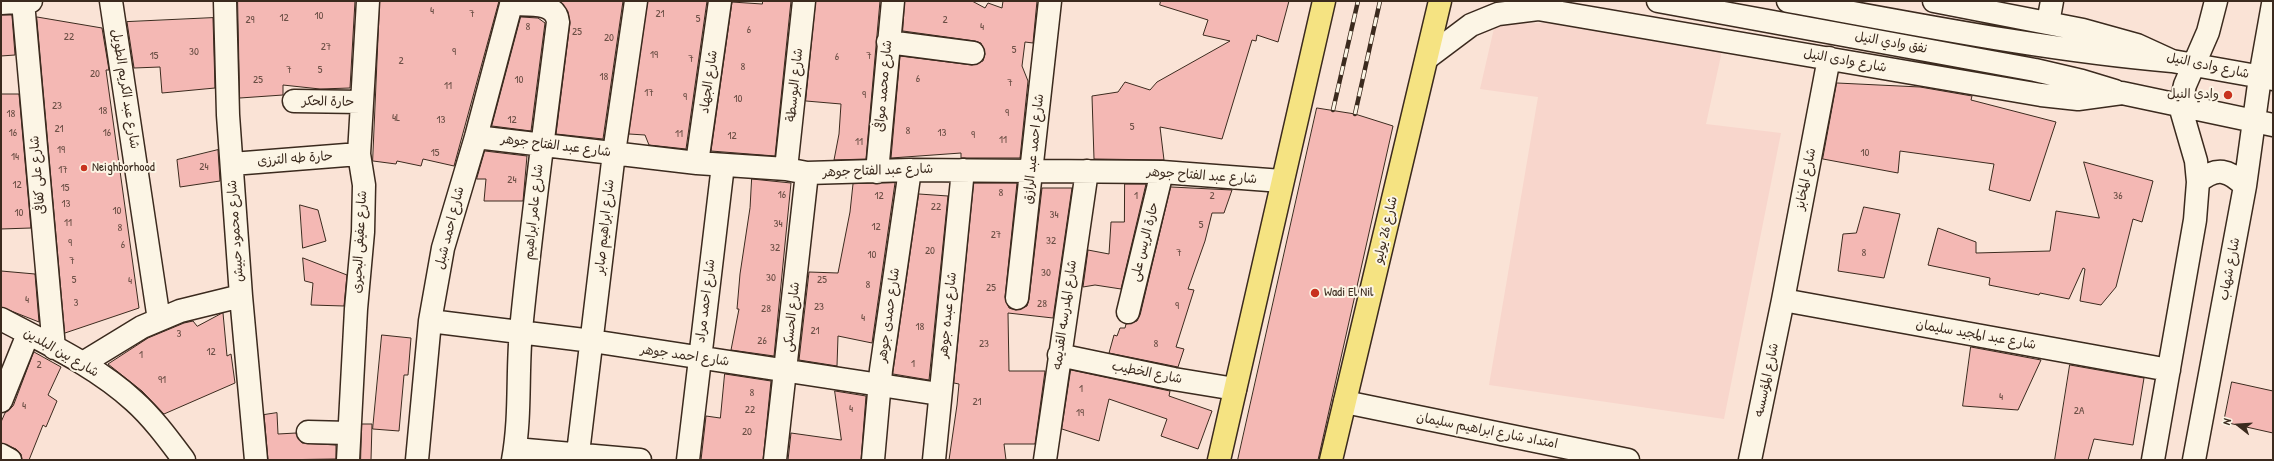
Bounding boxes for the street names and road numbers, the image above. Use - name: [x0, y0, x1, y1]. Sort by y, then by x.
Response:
- street label: شارع عبد الكريم الطويل: [108, 28, 142, 150]
- street label: نفق وادي النيل: [1853, 29, 1929, 57]
- street label: شارع محمد موافى: [872, 39, 896, 133]
- street label: شارع وادى النيل: [1802, 46, 1888, 76]
- street label: شارع البوسطة: [783, 47, 807, 123]
- street label: شارع الجهاد: [697, 49, 721, 115]
- street label: شارع وادى النيل: [2165, 50, 2251, 82]
- street label: شارع احمد عبد الرازق: [1020, 93, 1048, 205]
- street label: حارة الحكر: [302, 94, 354, 110]
- street label: شارع عبد الفتاح جوهر: [500, 132, 612, 160]
- street label: شارع على كفافى: [27, 135, 49, 215]
- street label: شارع المخابز: [1792, 147, 1820, 211]
- street label: حارة طه الترزى: [257, 149, 333, 169]
- street label: شارع عبد الفتاح جوهر: [823, 161, 933, 181]
- street label: شارع عامر ابراهيم: [521, 163, 547, 261]
- street label: شارع عبد الفتاح جوهر: [1146, 164, 1258, 188]
- street label: شارع محمود حبيش: [225, 179, 247, 283]
- street label: شارع ابراهيم صابر: [592, 179, 618, 275]
- street label: شارع احمد شبل: [432, 185, 468, 271]
- street label: شارع عفيفى البحيرى: [350, 190, 370, 294]
- street label: شارع 26 يوليو: [1371, 195, 1401, 265]
- street label: حارة الريس على: [1128, 201, 1162, 283]
- street label: شارع شهاب: [2216, 236, 2244, 302]
- street label: شارع احمد مراد: [693, 258, 719, 344]
- street label: شارع المدرسه القديمه: [1050, 259, 1080, 371]
- street label: شارع حمدى جوهر: [875, 267, 903, 363]
- street label: شارع عبده جوهر: [936, 271, 960, 359]
- street label: شارع الحسكى: [781, 281, 803, 353]
- street label: شارع عبد المجيد سليمان: [1915, 317, 2037, 353]
- street label: شارع بين البلدين: [21, 325, 101, 381]
- street label: شارع احمد جوهر: [640, 342, 730, 370]
- street label: شارع المؤسسه: [1752, 342, 1782, 418]
- street label: شارع الخطيب: [1110, 359, 1184, 387]
- street label: امتداد شارع ابراهيم سليمان: [1415, 410, 1559, 452]

